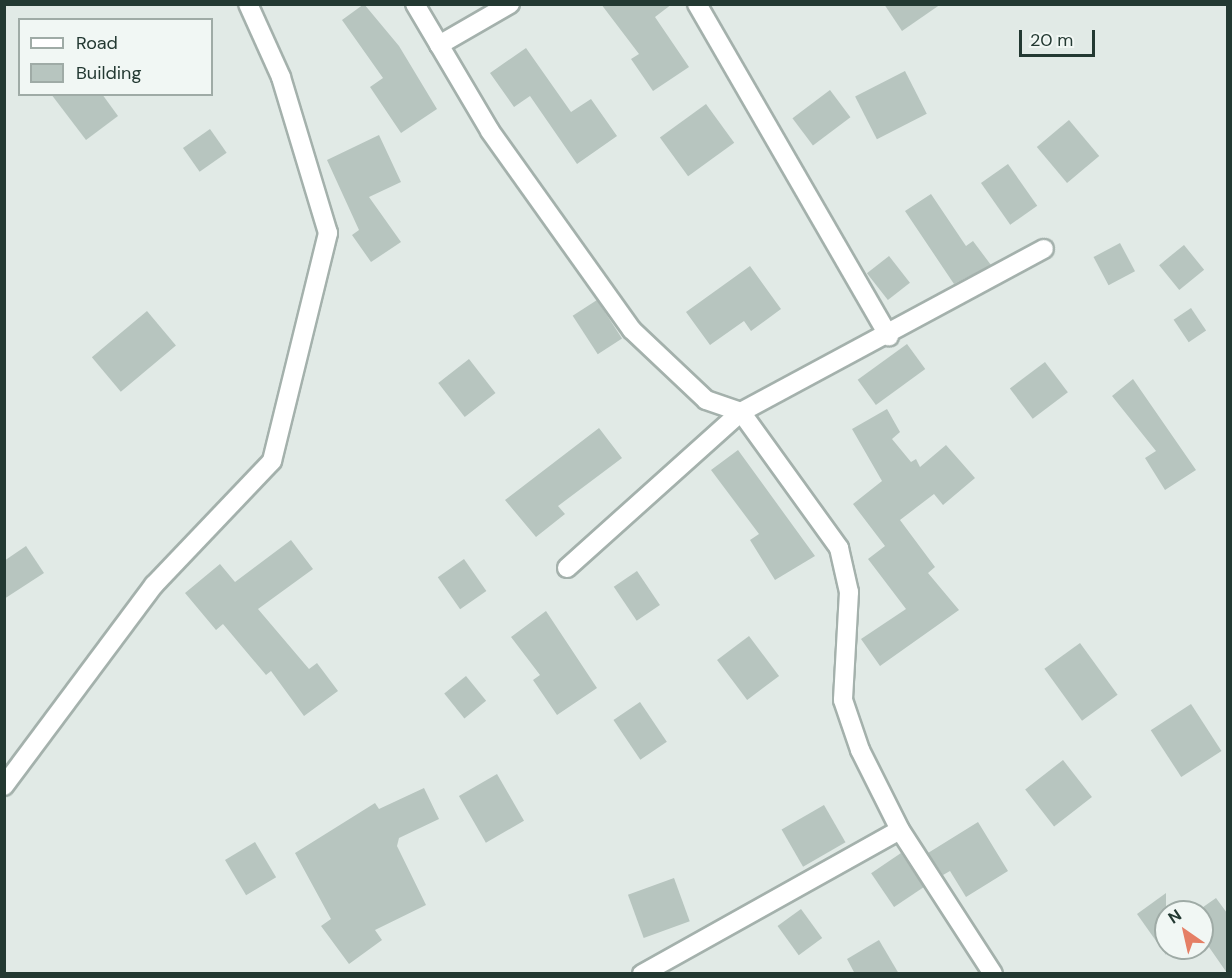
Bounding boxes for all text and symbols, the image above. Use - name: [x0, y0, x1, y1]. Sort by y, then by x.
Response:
- legend: [18, 18, 213, 96]
- scale bar: [1022, 18, 1098, 56]
- text: 20 m: [1030, 28, 1073, 52]
- text: Road: [76, 31, 118, 55]
- text: Building: [76, 61, 141, 85]
- north arrow: [1154, 900, 1214, 960]
- text: N: [1164, 904, 1185, 928]

